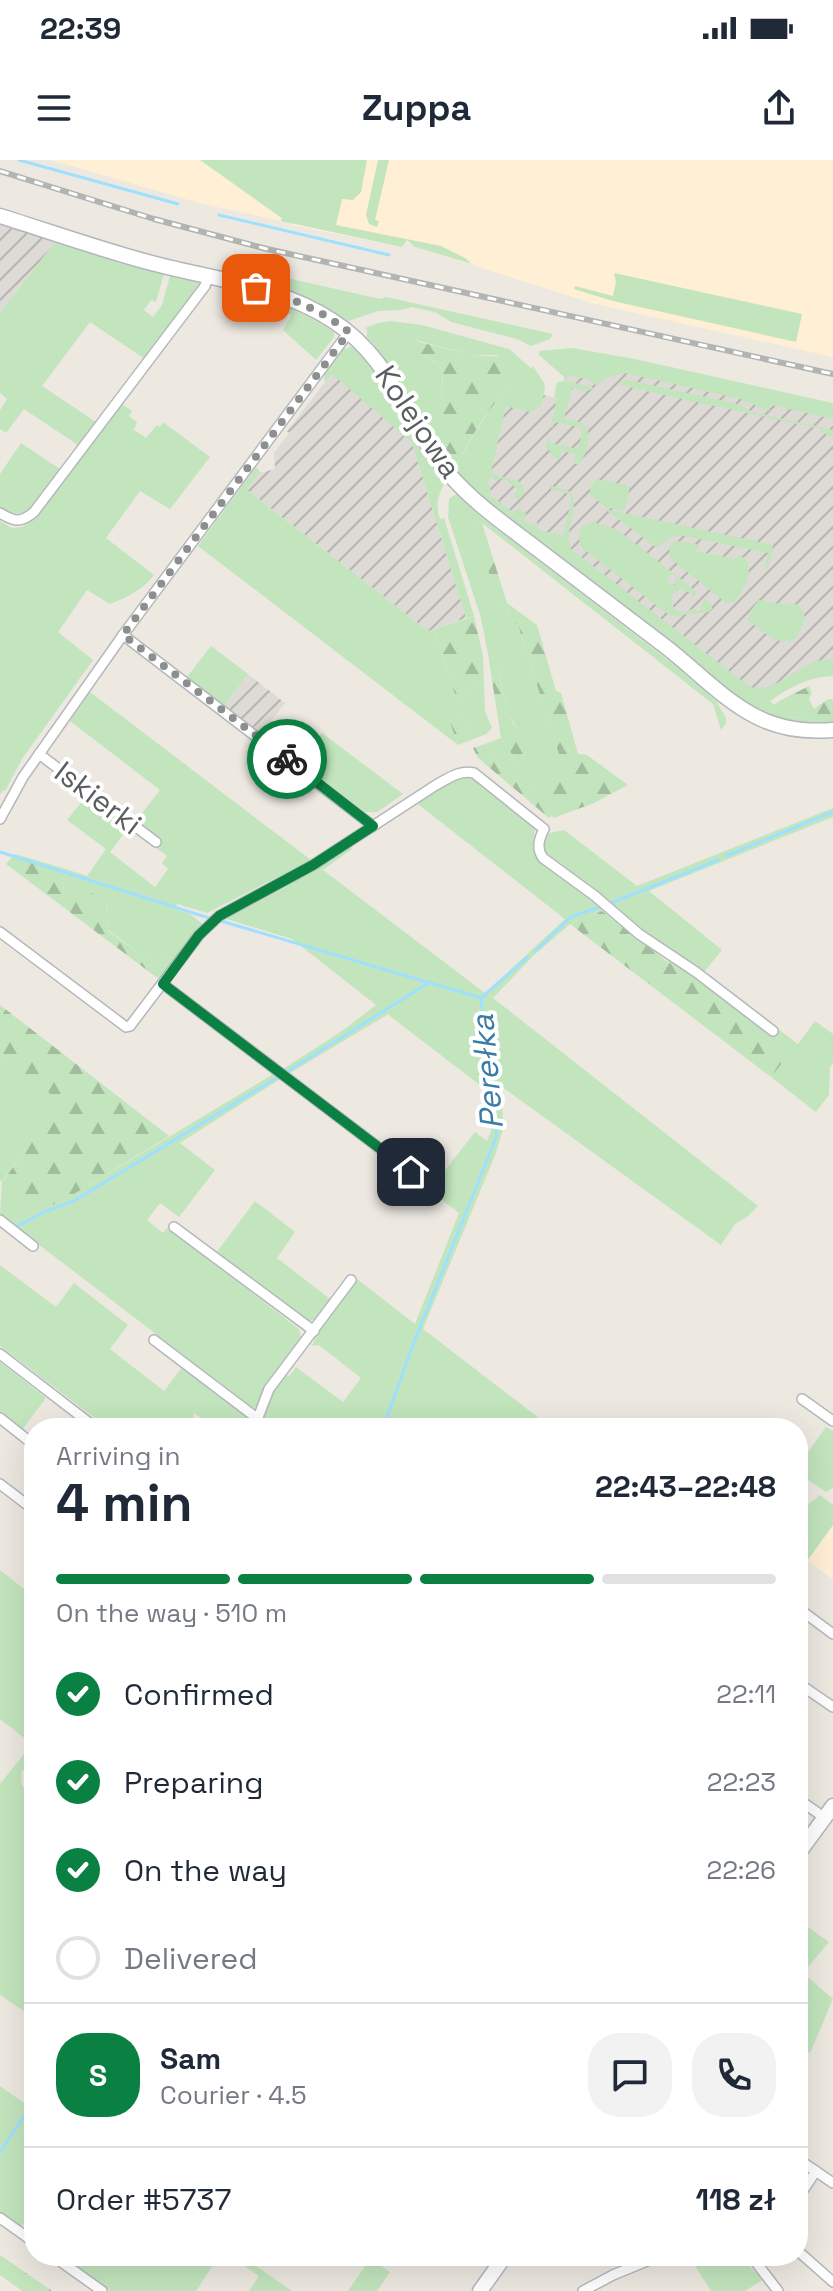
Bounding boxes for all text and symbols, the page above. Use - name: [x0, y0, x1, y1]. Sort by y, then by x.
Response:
- text: 22:39: [40, 9, 121, 48]
- text: Zuppa: [362, 85, 471, 131]
- icon: menu: [32, 86, 76, 130]
- icon: share: [757, 86, 801, 130]
- pin: [222, 254, 290, 322]
- icon: bag: [234, 266, 278, 310]
- street label: Kolejowa: [366, 358, 470, 486]
- courier: [247, 719, 327, 799]
- icon: bike: [265, 737, 309, 781]
- street label: Iskierki: [47, 752, 150, 843]
- water label: Perełka: [462, 1012, 512, 1131]
- pin: [377, 1138, 445, 1206]
- icon: home: [389, 1150, 433, 1194]
- text: Arriving in: [56, 1439, 180, 1473]
- text: 22:43–22:48: [595, 1467, 776, 1506]
- text: 4 min: [56, 1470, 193, 1536]
- text: On the way · 510 m: [56, 1596, 287, 1630]
- icon: check: [56, 1672, 100, 1716]
- text: Confirmed: [124, 1675, 274, 1714]
- text: 22:11: [716, 1677, 776, 1711]
- icon: check: [56, 1760, 100, 1804]
- text: Preparing: [124, 1763, 263, 1802]
- text: 22:23: [707, 1765, 776, 1799]
- icon: check: [56, 1848, 100, 1892]
- text: On the way: [124, 1851, 287, 1890]
- text: 22:26: [706, 1853, 776, 1887]
- text: Delivered: [124, 1939, 258, 1978]
- button: chat: [588, 2033, 672, 2117]
- button: phone: [692, 2033, 776, 2117]
- text: Sam: [160, 2039, 221, 2078]
- text: S: [89, 2056, 107, 2095]
- text: Courier · 4.5: [160, 2078, 307, 2112]
- text: Order #5737: [56, 2180, 231, 2219]
- text: 118 zł: [695, 2180, 776, 2219]

